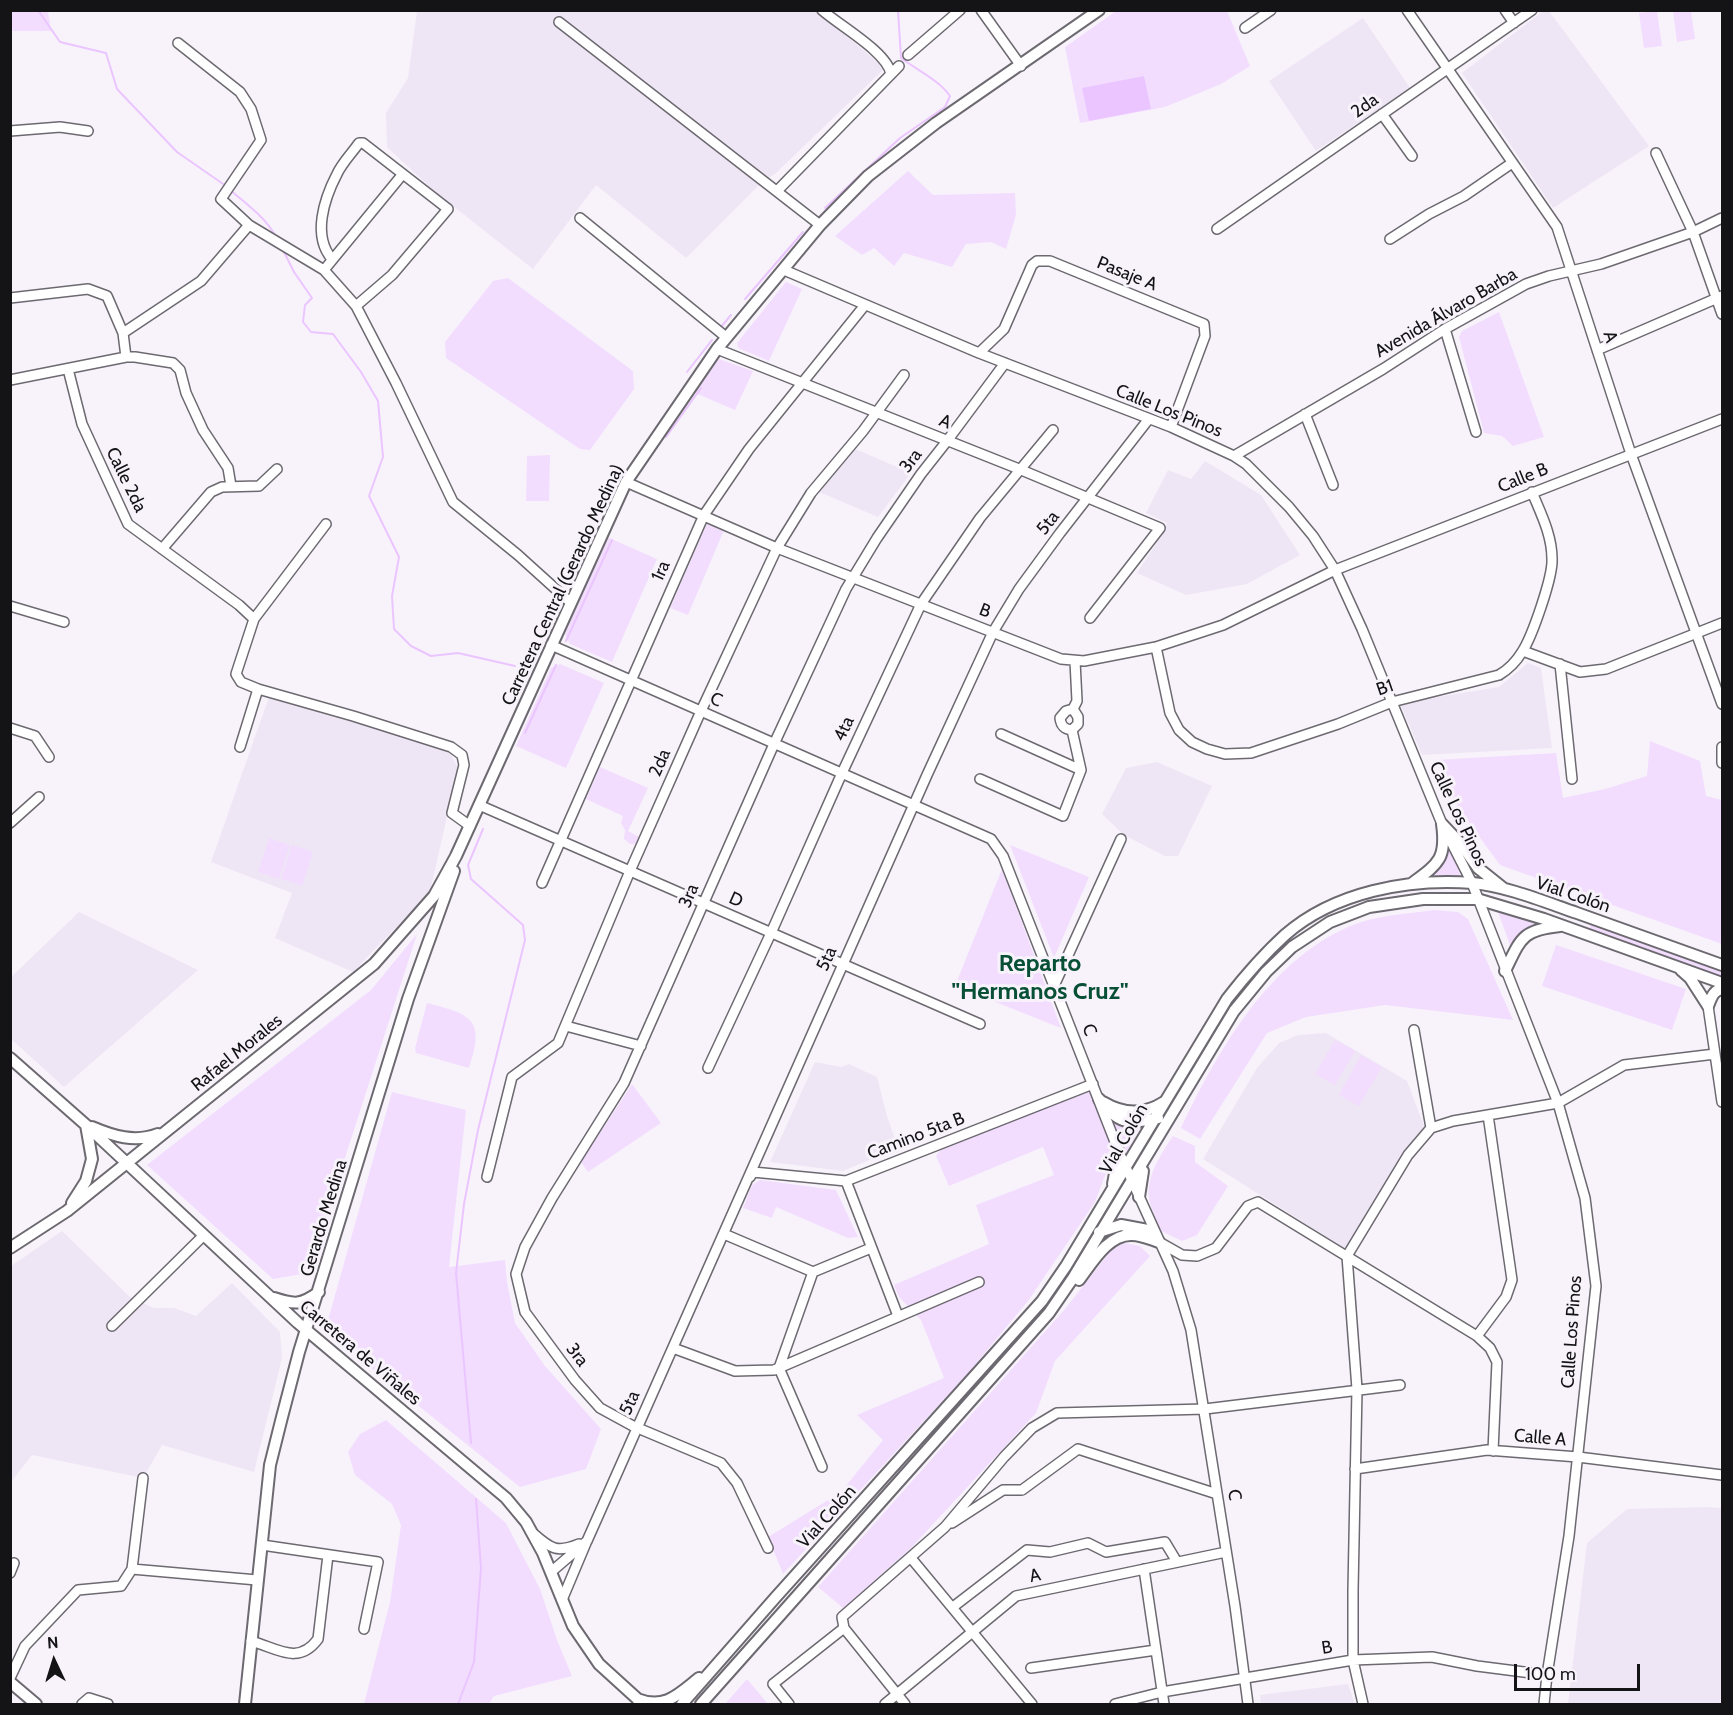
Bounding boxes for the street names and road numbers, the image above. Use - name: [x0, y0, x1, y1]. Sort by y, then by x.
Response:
- street label: 2da: [1347, 89, 1383, 123]
- street label: Pasaje A: [1094, 252, 1160, 296]
- street label: Avenida Álvaro Barba: [1371, 264, 1521, 362]
- street label: A: [1598, 328, 1622, 346]
- street label: Calle Los Pinos: [1113, 380, 1225, 442]
- street label: A: [936, 410, 954, 434]
- street label: Calle 2da: [101, 444, 151, 516]
- street label: 3ra: [895, 445, 927, 477]
- street label: Calle B: [1495, 458, 1551, 498]
- street label: Carretera Central (Gerardo Medina): [498, 461, 628, 709]
- street label: 5ta: [1032, 507, 1064, 539]
- street label: 1ra: [647, 557, 675, 585]
- street label: B: [976, 599, 994, 623]
- street label: B1: [1374, 675, 1396, 701]
- street label: C: [707, 688, 725, 712]
- street label: 4ta: [829, 713, 859, 745]
- street label: 2da: [644, 746, 676, 780]
- street label: Calle Los Pinos: [1424, 758, 1492, 870]
- street label: Vial Colón: [1533, 872, 1613, 918]
- street label: 3ra: [674, 881, 704, 911]
- street label: D: [726, 887, 746, 913]
- street label: 5ta: [812, 943, 842, 975]
- street label: Rafael Morales: [187, 1010, 287, 1096]
- street label: C: [1077, 1021, 1101, 1039]
- street label: Vial Colón: [1095, 1100, 1153, 1178]
- street label: Camino 5ta B: [864, 1108, 968, 1164]
- street label: Gerardo Medina: [296, 1157, 352, 1279]
- street label: Calle Los Pinos: [1557, 1275, 1587, 1389]
- street label: Carretera de Viñales: [295, 1296, 425, 1410]
- street label: 3ra: [561, 1339, 593, 1371]
- street label: 5ta: [615, 1387, 645, 1419]
- street label: Calle A: [1513, 1425, 1567, 1451]
- street label: Vial Colón: [793, 1481, 861, 1553]
- street label: C: [1222, 1488, 1246, 1502]
- street label: A: [1027, 1564, 1043, 1588]
- street label: B: [1320, 1636, 1334, 1660]

